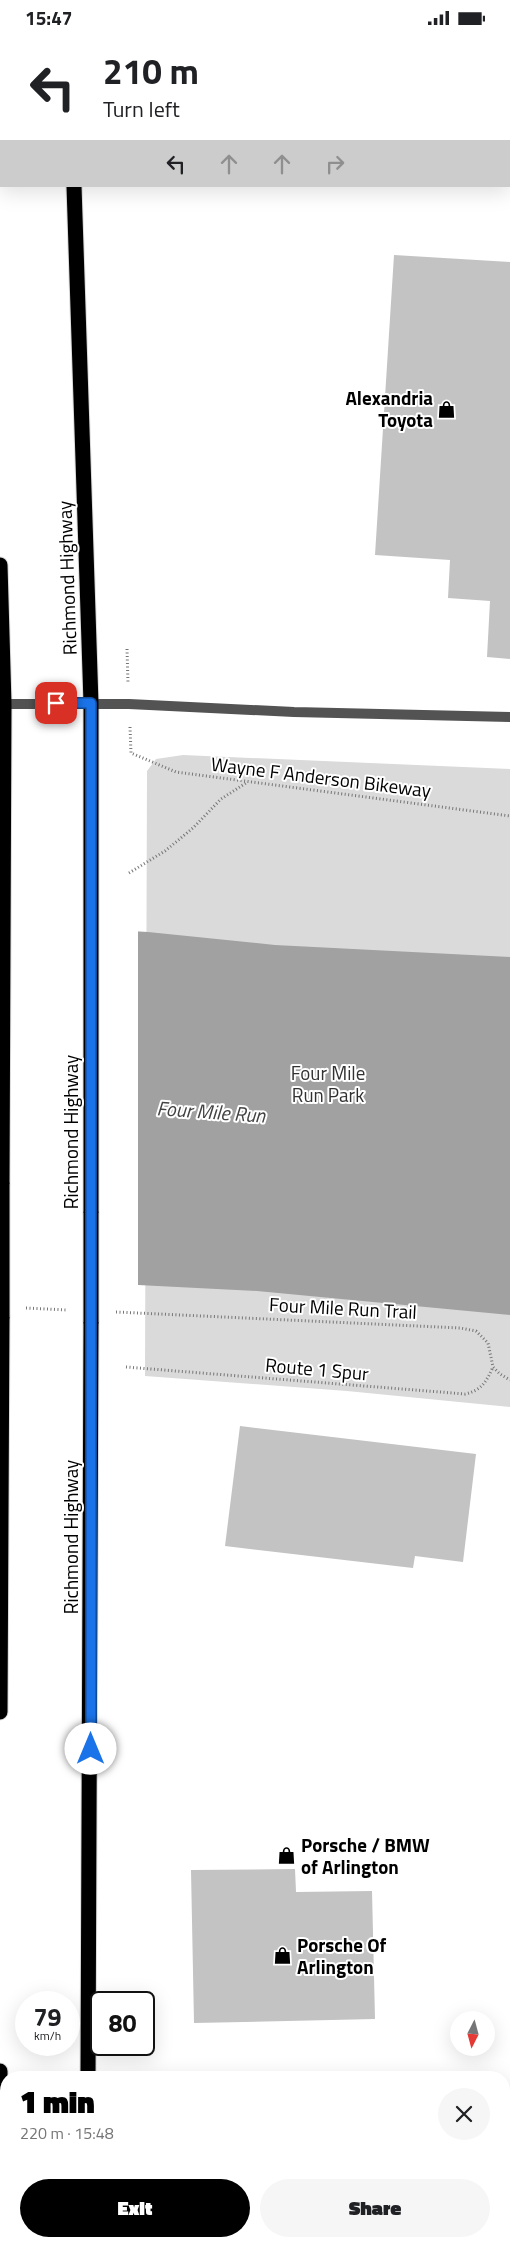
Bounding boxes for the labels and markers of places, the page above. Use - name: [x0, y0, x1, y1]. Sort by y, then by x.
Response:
- place label: Alexandria Toyota: [345, 383, 433, 434]
- shop icon: Alexandria Toyota: [437, 399, 457, 419]
- pin: [35, 682, 77, 724]
- place label: Porsche / BMW of Arlington: [301, 1830, 430, 1881]
- shop icon: Porsche / BMW of Arlington: [277, 1846, 297, 1866]
- place label: Porsche Of Arlington: [297, 1930, 387, 1981]
- shop icon: Porsche Of Arlington: [273, 1946, 293, 1966]

